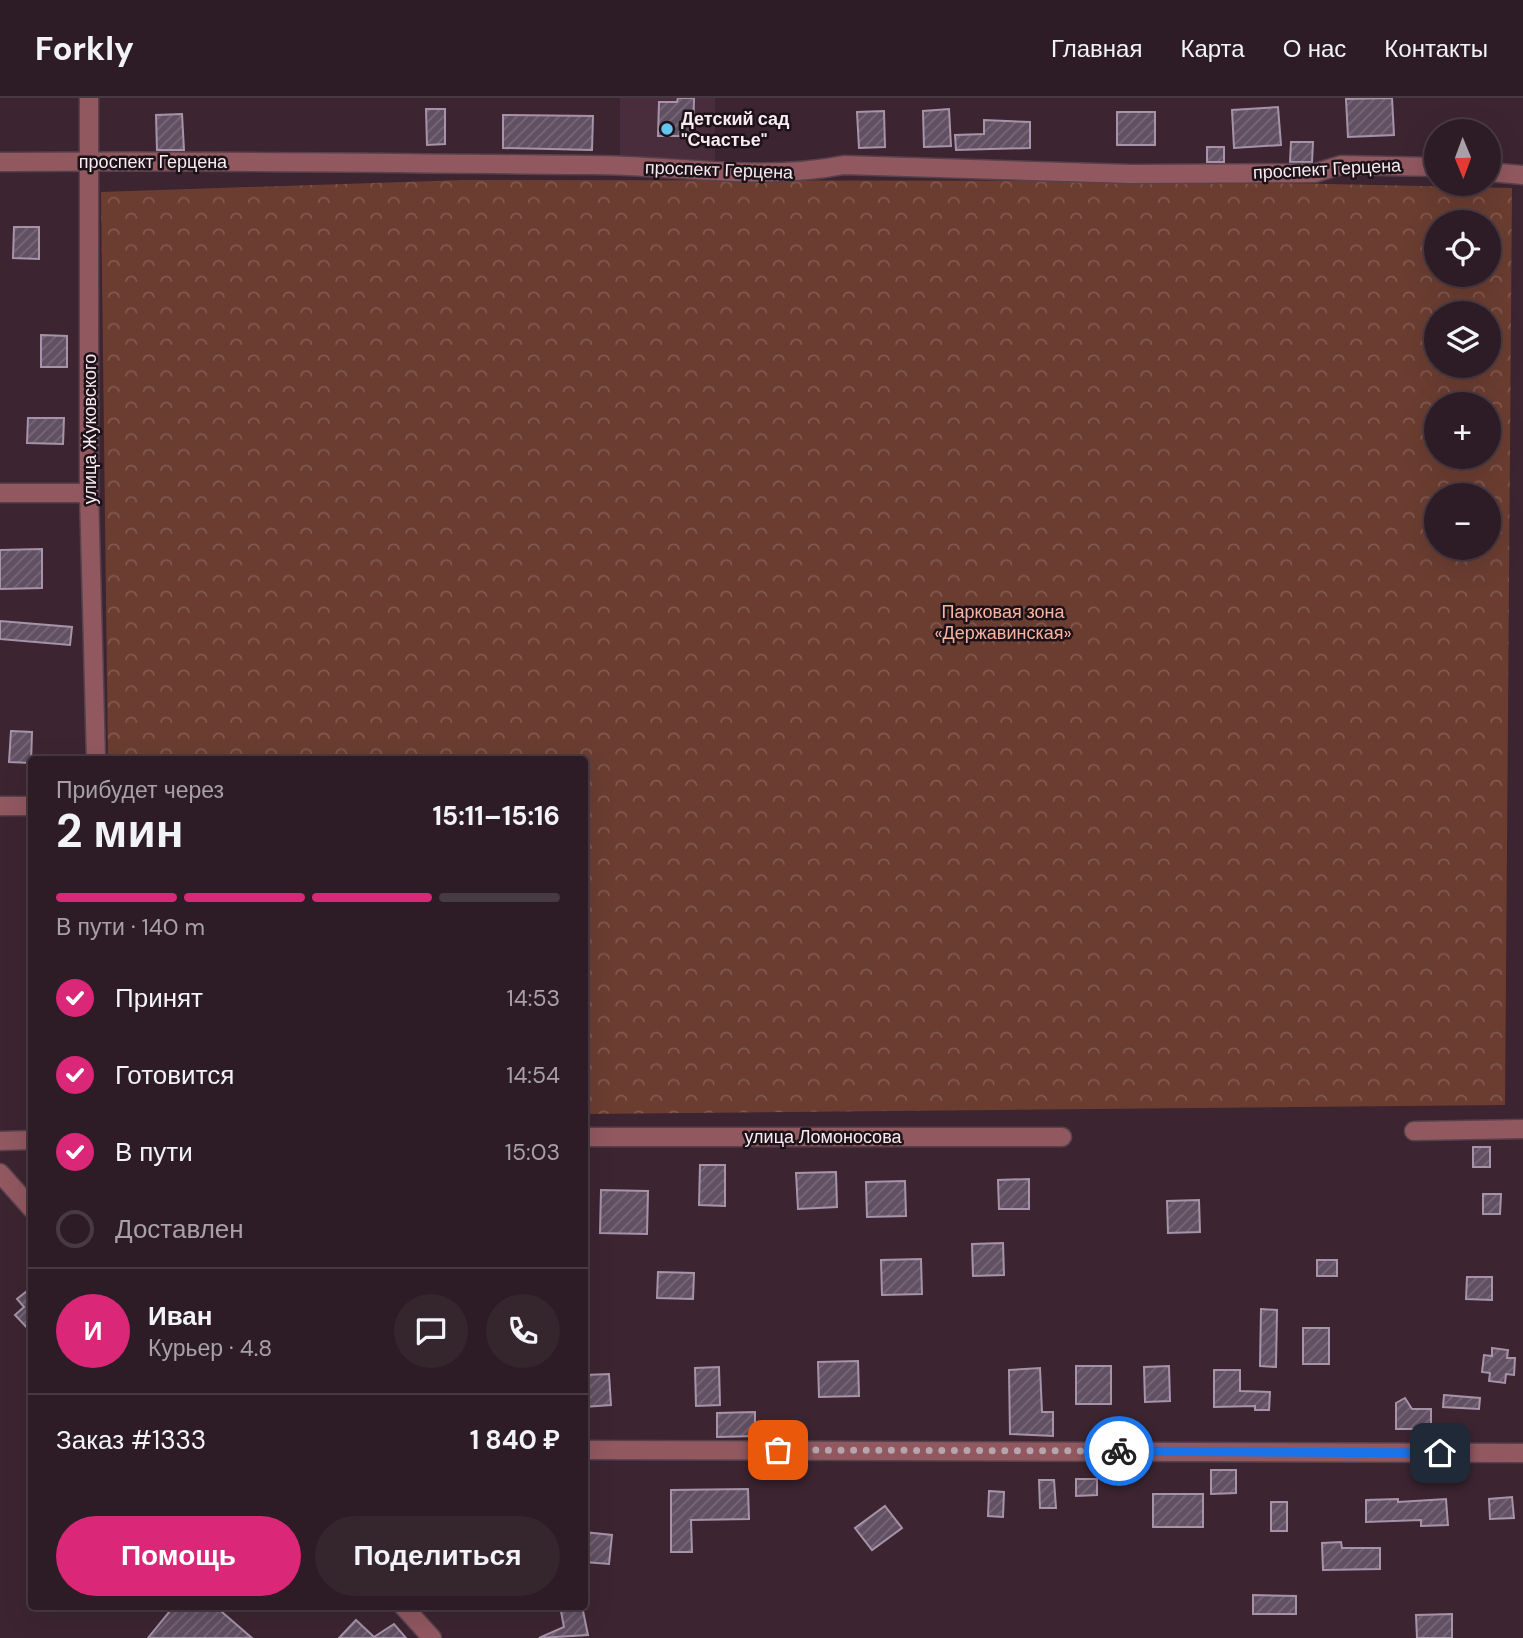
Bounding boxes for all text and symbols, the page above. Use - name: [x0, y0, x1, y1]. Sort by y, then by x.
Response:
- text: Forkly: [35, 27, 134, 70]
- text: Главная: [1051, 33, 1142, 64]
- text: Карта: [1180, 33, 1245, 64]
- text: О нас: [1283, 33, 1346, 64]
- text: Контакты: [1384, 33, 1488, 64]
- place label: Детский сад "Счастье": [681, 107, 790, 152]
- north arrow: [1424, 119, 1502, 196]
- map controls: [1424, 119, 1501, 560]
- marker: Детский сад "Счастье": [659, 121, 675, 137]
- street label: проспект Герцена: [79, 150, 228, 174]
- street label: проспект Герцена: [1252, 153, 1403, 185]
- street label: проспект Герцена: [644, 155, 794, 185]
- button: locate: [1424, 210, 1501, 287]
- button: layers: [1424, 301, 1501, 378]
- street label: улица Жуковского: [78, 354, 102, 504]
- button: +: [1424, 392, 1501, 469]
- button: −: [1424, 483, 1501, 560]
- park label: Парковая зона «Державинская»: [934, 600, 1072, 645]
- text: Прибудет через: [56, 775, 224, 805]
- text: 15:11–15:16: [433, 799, 560, 833]
- text: 2 мин: [56, 801, 183, 861]
- text: В пути · 140 m: [56, 912, 205, 942]
- icon: check: [56, 979, 94, 1017]
- text: Принят: [115, 981, 203, 1015]
- text: 14:53: [507, 983, 560, 1013]
- icon: check: [56, 1056, 94, 1094]
- text: Готовится: [115, 1058, 234, 1092]
- text: 14:54: [506, 1060, 560, 1090]
- street label: улица Ломоносова: [744, 1125, 902, 1149]
- icon: check: [56, 1133, 94, 1171]
- text: В пути: [115, 1135, 193, 1169]
- text: 15:03: [505, 1137, 560, 1167]
- text: Доставлен: [115, 1212, 244, 1246]
- button: chat: [394, 1294, 468, 1368]
- button: phone: [486, 1294, 560, 1368]
- text: Иван: [148, 1299, 213, 1333]
- text: И: [84, 1314, 102, 1348]
- text: Курьер · 4.8: [148, 1333, 272, 1363]
- courier: [1084, 1416, 1154, 1486]
- pin: [748, 1420, 808, 1480]
- text: Заказ #1333: [56, 1423, 206, 1457]
- text: 1 840 ₽: [470, 1423, 560, 1457]
- pin: [1410, 1423, 1470, 1483]
- icon: bag: [759, 1431, 797, 1469]
- icon: bike: [1100, 1432, 1138, 1470]
- icon: home: [1421, 1434, 1459, 1472]
- button: Помощь: [56, 1516, 301, 1596]
- button: Поделиться: [315, 1516, 560, 1596]

